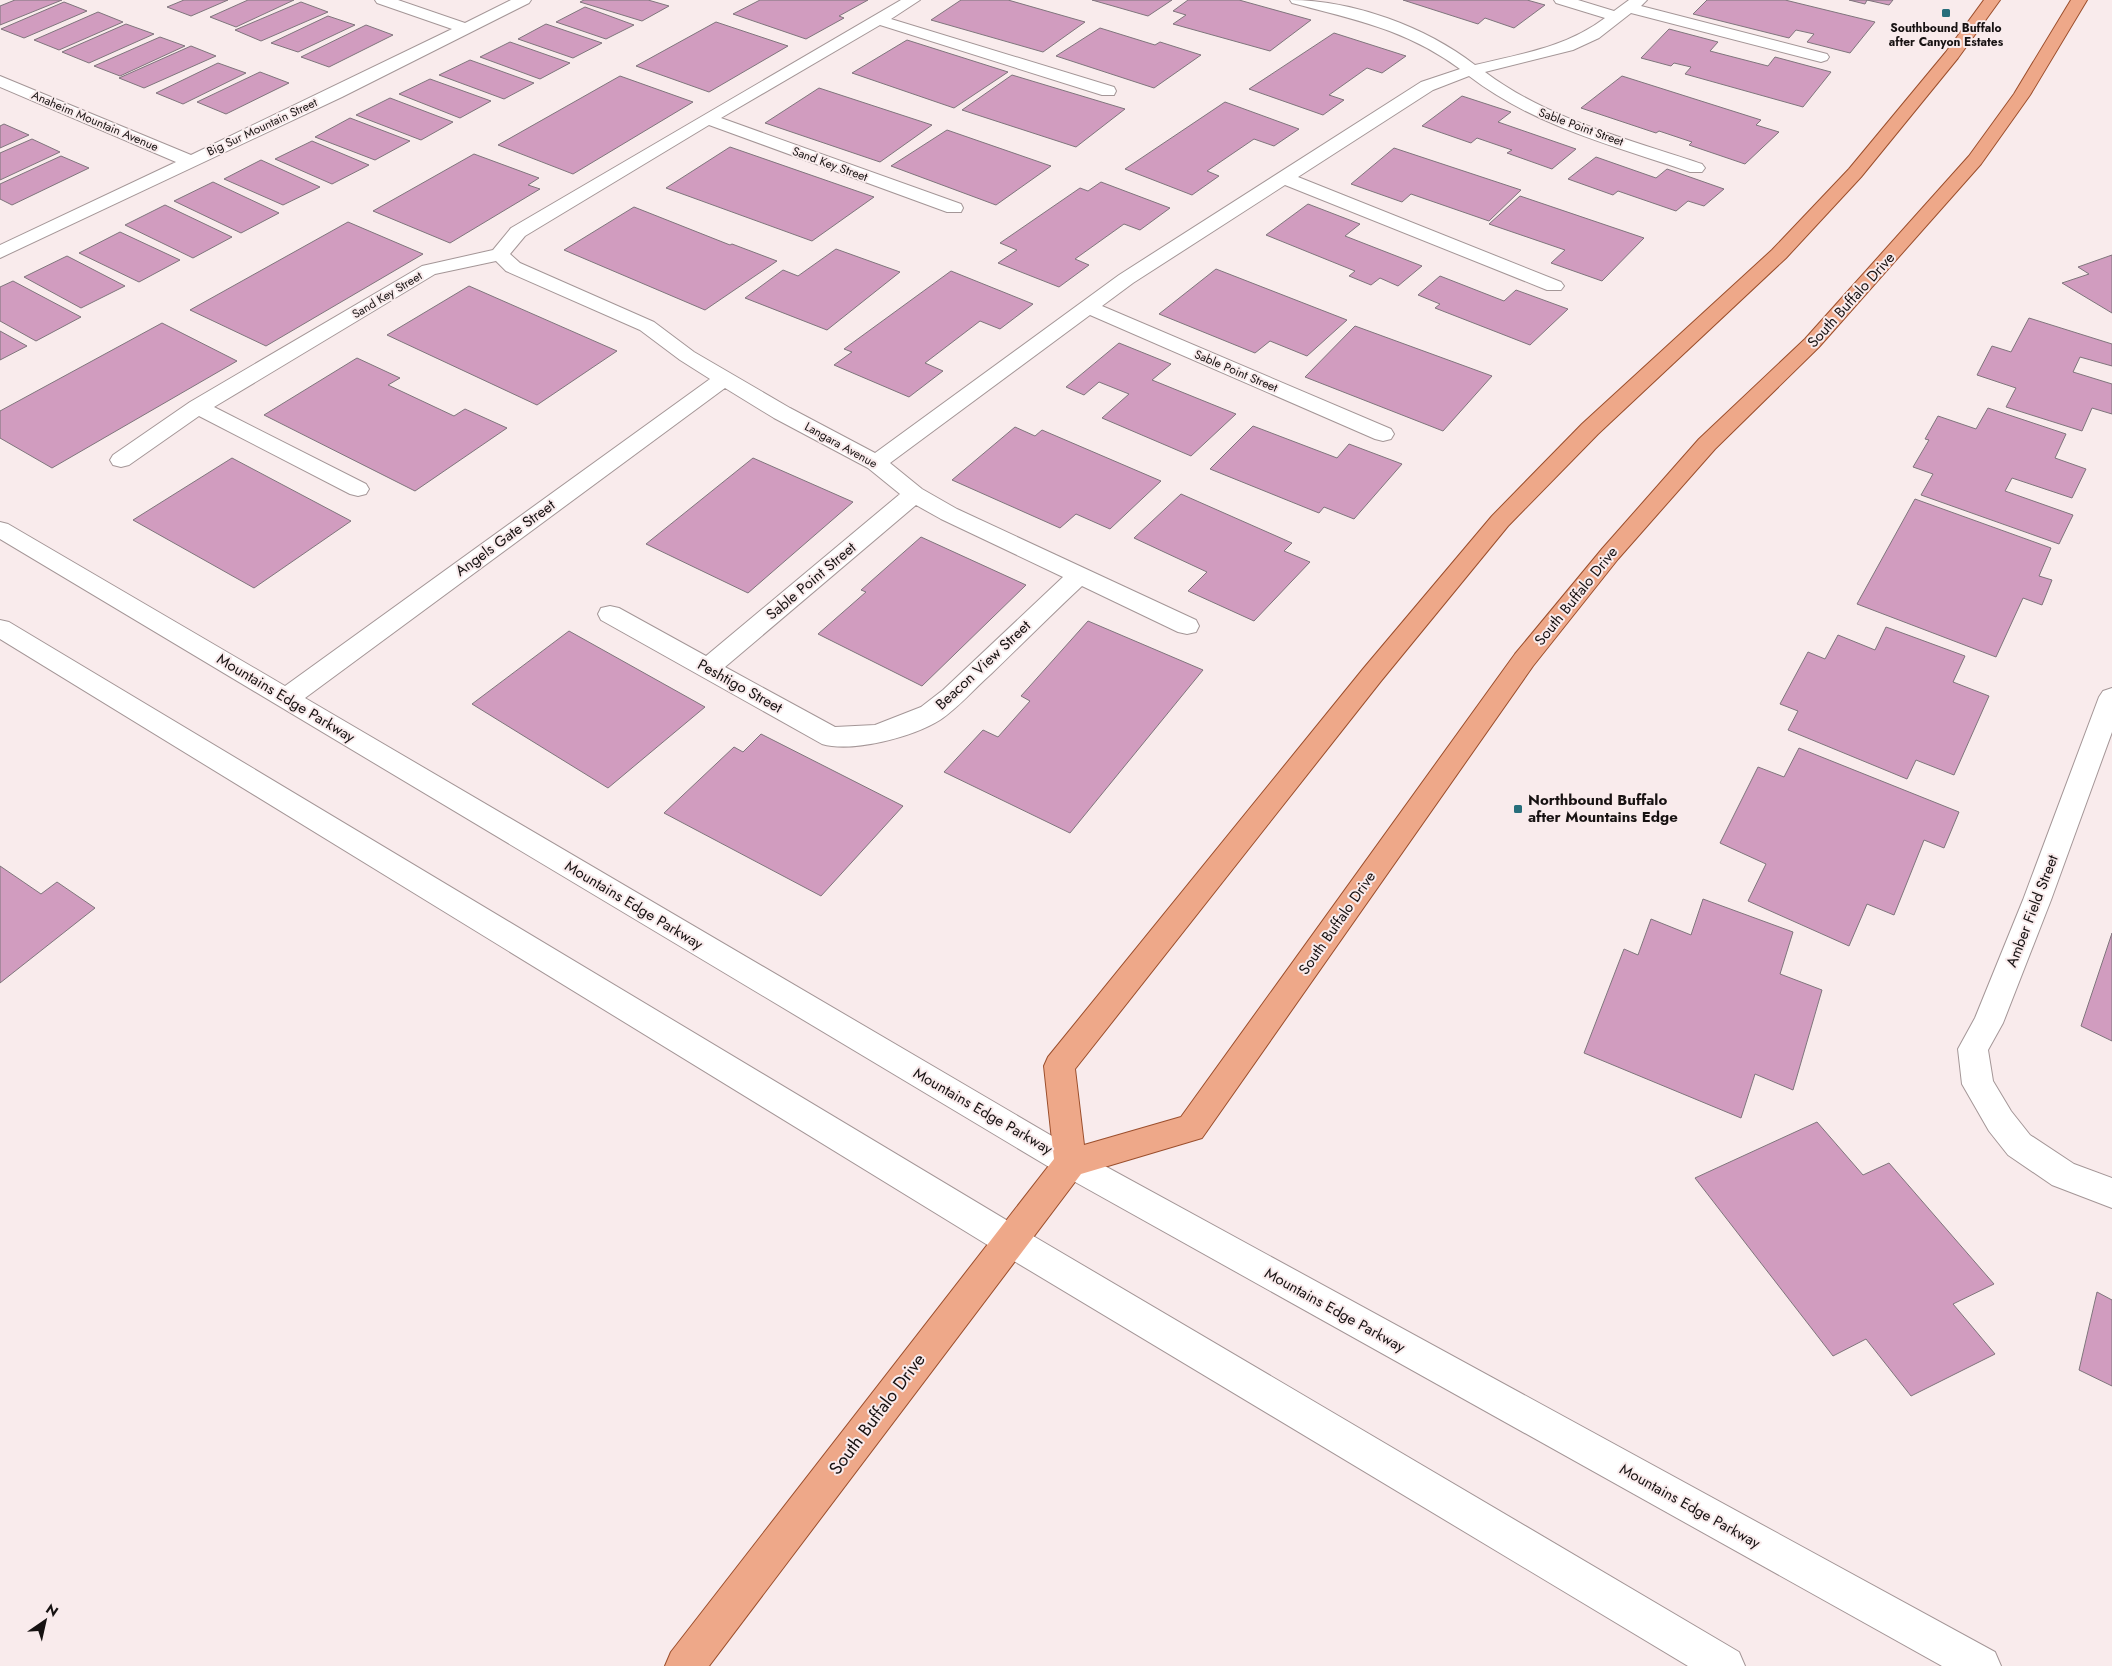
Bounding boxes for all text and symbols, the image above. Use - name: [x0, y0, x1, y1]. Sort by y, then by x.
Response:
- marker: Southbound Buffalo after Canyon Estates: [1940, 7, 1952, 19]
- place label: Southbound Buffalo after Canyon Estates: [1889, 19, 2004, 51]
- street label: Anaheim Mountain Avenue: [29, 86, 161, 156]
- street label: Big Sur Mountain Street: [204, 93, 320, 161]
- street label: Sable Point Street: [1536, 103, 1626, 151]
- street label: Sand Key Street: [790, 142, 870, 186]
- street label: South Buffalo Drive: [1802, 247, 1900, 353]
- street label: Sand Key Street: [348, 267, 426, 323]
- street label: Sable Point Street: [1192, 345, 1281, 397]
- street label: Langara Avenue: [801, 418, 881, 472]
- street label: Angels Gate Street: [451, 494, 560, 582]
- street label: Sable Point Street: [761, 537, 861, 625]
- street label: South Buffalo Drive: [1529, 542, 1623, 650]
- street label: Beacon View Street: [931, 615, 1036, 715]
- street label: Mountains Edge Parkway: [213, 648, 360, 748]
- street label: Peshtigo Street: [694, 654, 787, 719]
- place label: Northbound Buffalo after Mountains Edge: [1528, 789, 1678, 828]
- marker: Northbound Buffalo after Mountains Edge: [1512, 803, 1524, 815]
- street label: Amber Field Street: [2000, 851, 2064, 970]
- street label: Mountains Edge Parkway: [561, 855, 708, 955]
- street label: South Buffalo Drive: [1293, 867, 1381, 979]
- street label: Mountains Edge Parkway: [909, 1062, 1057, 1160]
- street label: Mountains Edge Parkway: [1261, 1262, 1410, 1358]
- street label: South Buffalo Drive: [823, 1348, 931, 1480]
- street label: Mountains Edge Parkway: [1616, 1458, 1765, 1554]
- north arrow: [20, 1596, 70, 1646]
- text: N: [42, 1599, 62, 1622]

